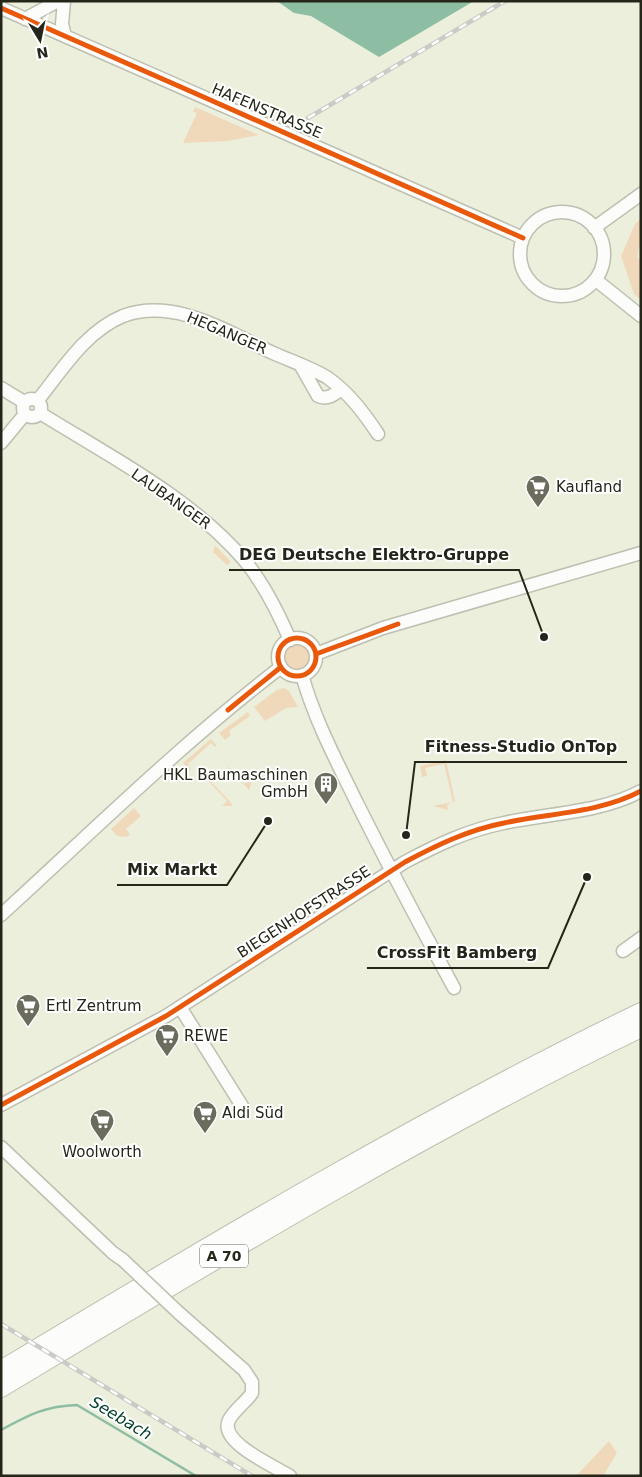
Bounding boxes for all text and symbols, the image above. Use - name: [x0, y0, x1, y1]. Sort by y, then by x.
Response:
- north arrow: [15, 15, 65, 65]
- text: N: [35, 44, 49, 62]
- street label: HAFENSTRASSE: [209, 80, 325, 142]
- street label: HEGANGER: [184, 308, 270, 358]
- street label: LAUBANGER: [128, 465, 214, 533]
- supermarket icon: Kaufland: [525, 474, 551, 508]
- place label: Kaufland: [556, 478, 622, 496]
- callout: DEG Deutsche Elektro-Gruppe: [229, 539, 519, 570]
- text: DEG Deutsche Elektro-Gruppe: [239, 545, 509, 564]
- callout: Fitness-Studio OnTop: [415, 731, 627, 762]
- text: Fitness-Studio OnTop: [425, 737, 617, 756]
- place label: HKL Baumaschinen GmbH: [163, 766, 308, 801]
- building icon: HKL Baumaschinen GmbH: [313, 771, 339, 805]
- callout: Mix Markt: [117, 854, 227, 885]
- text: Mix Markt: [127, 860, 217, 879]
- street label: BIEGENHOFSTRASSE: [234, 862, 374, 962]
- callout: CrossFit Bamberg: [367, 937, 548, 968]
- text: CrossFit Bamberg: [377, 943, 537, 962]
- supermarket icon: Ertl Zentrum: [15, 993, 41, 1027]
- place label: Ertl Zentrum: [46, 997, 142, 1015]
- supermarket icon: REWE: [154, 1023, 180, 1057]
- place label: REWE: [184, 1027, 228, 1045]
- supermarket icon: Aldi Süd: [192, 1100, 218, 1134]
- place label: Aldi Süd: [222, 1104, 283, 1122]
- supermarket icon: Woolworth: [89, 1108, 115, 1142]
- place label: Woolworth: [62, 1143, 142, 1161]
- road number: A 70: [200, 1244, 248, 1268]
- water label: Seebach: [87, 1392, 155, 1444]

